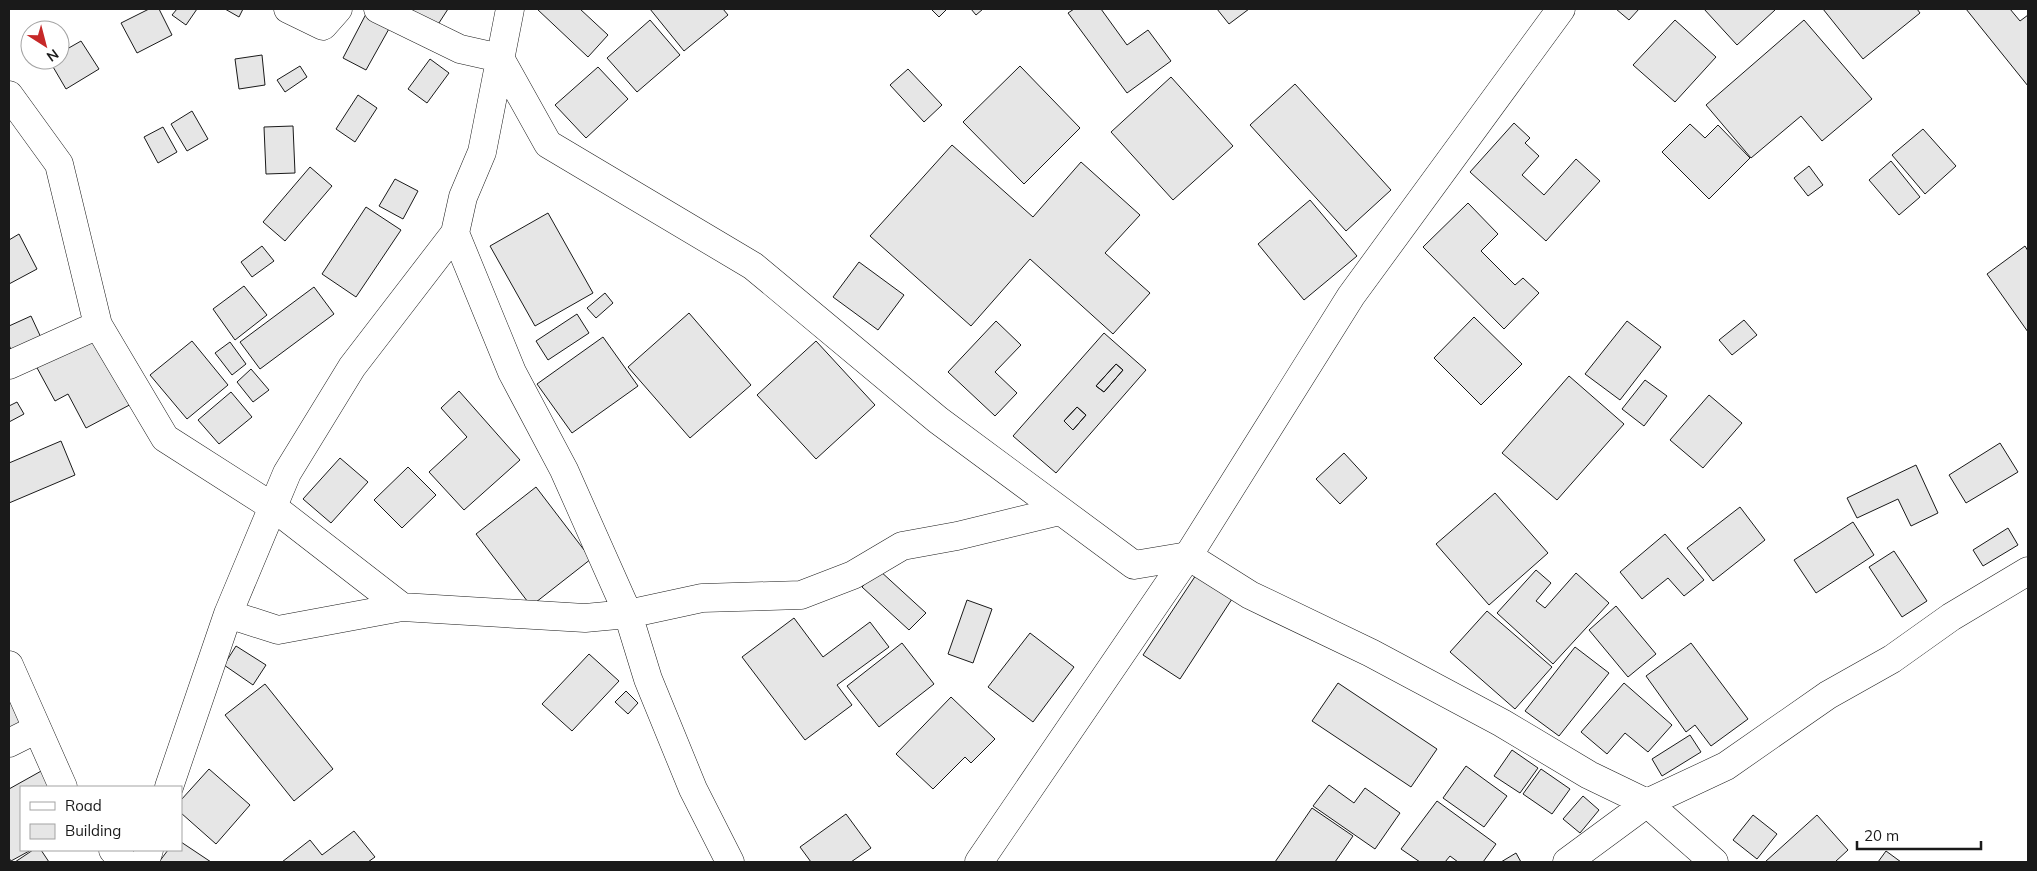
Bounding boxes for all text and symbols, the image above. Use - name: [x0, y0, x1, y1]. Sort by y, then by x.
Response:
- north arrow: [20, 20, 70, 70]
- text: N: [43, 45, 62, 66]
- legend: [20, 786, 182, 851]
- text: Road: [65, 796, 102, 815]
- scale bar: [1857, 818, 1981, 850]
- text: Building: [65, 821, 121, 840]
- text: 20 m: [1864, 826, 1899, 845]

